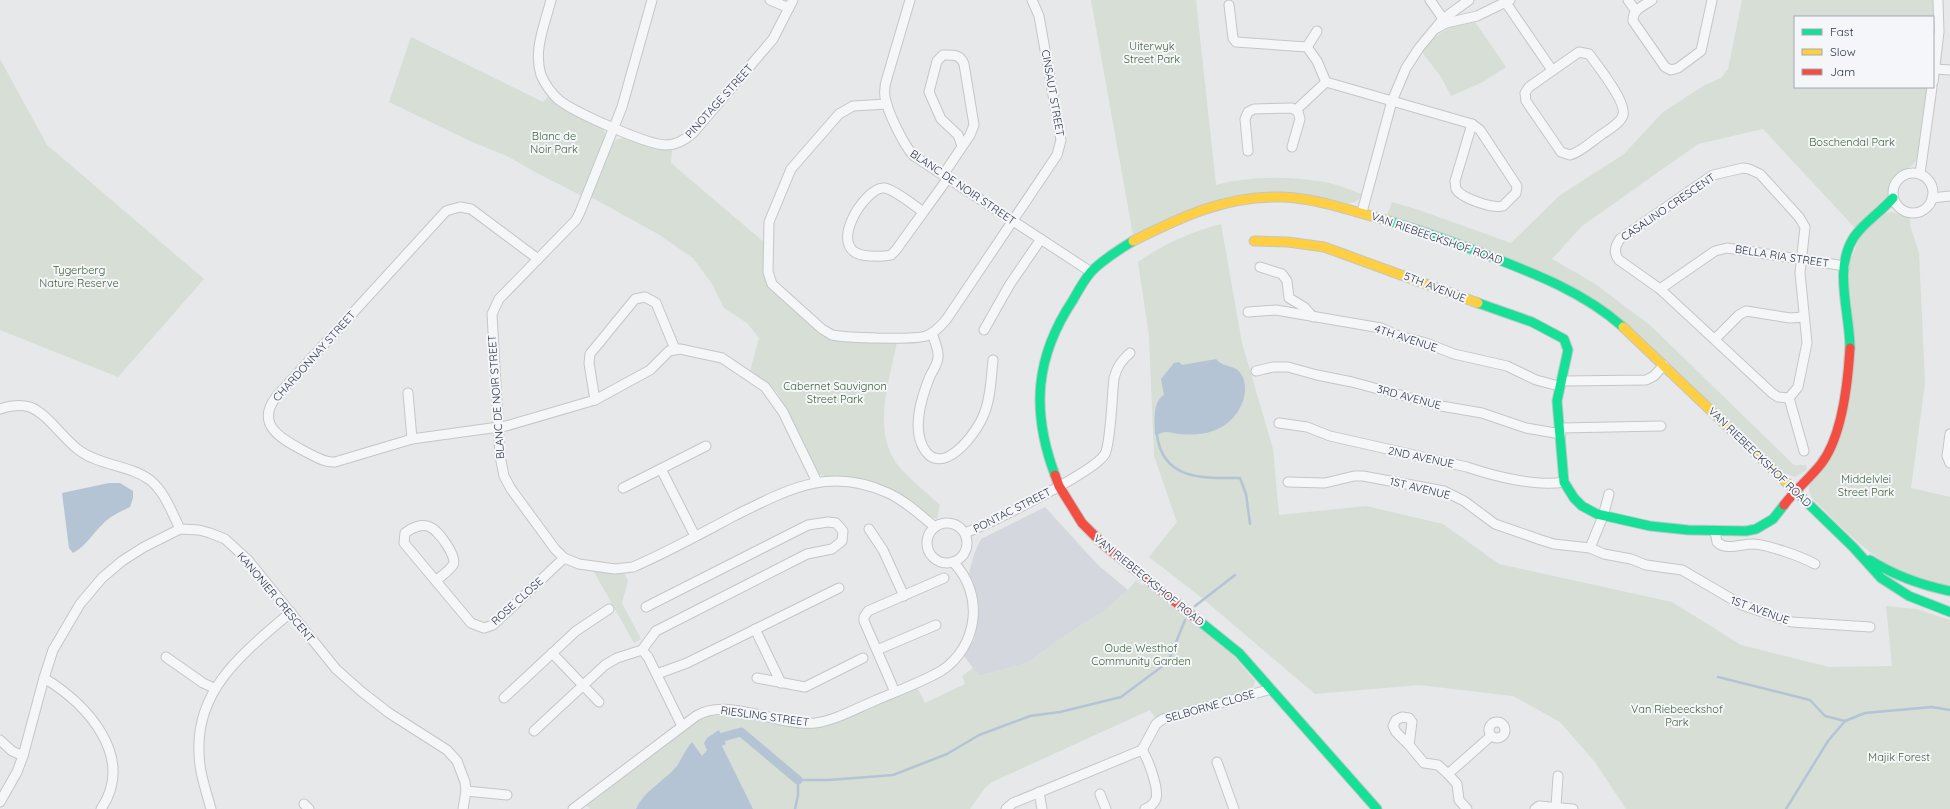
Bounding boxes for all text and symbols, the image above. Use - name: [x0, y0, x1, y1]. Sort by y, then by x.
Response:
- legend: [1794, 16, 1934, 88]
- text: Fast: [1830, 24, 1854, 39]
- park label: Uiterwyk Street Park: [1124, 39, 1180, 66]
- text: Slow: [1830, 44, 1856, 59]
- street label: CINSAUT STREET: [1038, 48, 1068, 138]
- street label: PINOTAGE STREET: [682, 61, 756, 141]
- text: Jam: [1830, 64, 1855, 79]
- park label: Blanc de Noir Park: [530, 129, 578, 156]
- park label: Boschendal Park: [1809, 135, 1895, 149]
- street label: BLANC DE NOIR STREET: [908, 146, 1019, 228]
- street label: CASALINO CRESCENT: [1618, 170, 1718, 244]
- street label: VAN RIEBEECKSHOF ROAD: [1369, 209, 1505, 267]
- street label: BELLA RIA STREET: [1734, 242, 1830, 270]
- park label: Tygerberg Nature Reserve: [39, 263, 119, 290]
- street label: 5TH AVENUE: [1402, 269, 1468, 305]
- street label: CHARDONNAY STREET: [270, 308, 359, 404]
- street label: 4TH AVENUE: [1373, 321, 1439, 355]
- street label: BLANC DE NOIR STREET: [485, 334, 507, 460]
- park label: Cabernet Sauvignon Street Park: [783, 379, 887, 406]
- street label: 3RD AVENUE: [1375, 382, 1443, 412]
- street label: VAN RIEBEECKSHOF ROAD: [1705, 404, 1815, 510]
- street label: 2ND AVENUE: [1387, 443, 1455, 471]
- park label: Middelvlei Street Park: [1838, 472, 1894, 499]
- street label: 1ST AVENUE: [1388, 474, 1452, 502]
- street label: PONTAC STREET: [971, 484, 1054, 536]
- street label: VAN RIEBEECKSHOF ROAD: [1091, 531, 1207, 629]
- street label: KANONIER CRESCENT: [234, 549, 318, 645]
- street label: ROSE CLOSE: [488, 574, 546, 628]
- street label: 1ST AVENUE: [1729, 593, 1791, 627]
- park label: Oude Westhof Community Garden: [1091, 641, 1191, 668]
- street label: SELBORNE CLOSE: [1164, 687, 1256, 725]
- park label: Van Riebeeckshof Park: [1631, 702, 1723, 729]
- street label: RIESLING STREET: [720, 703, 810, 729]
- park label: Majik Forest: [1868, 750, 1930, 764]

